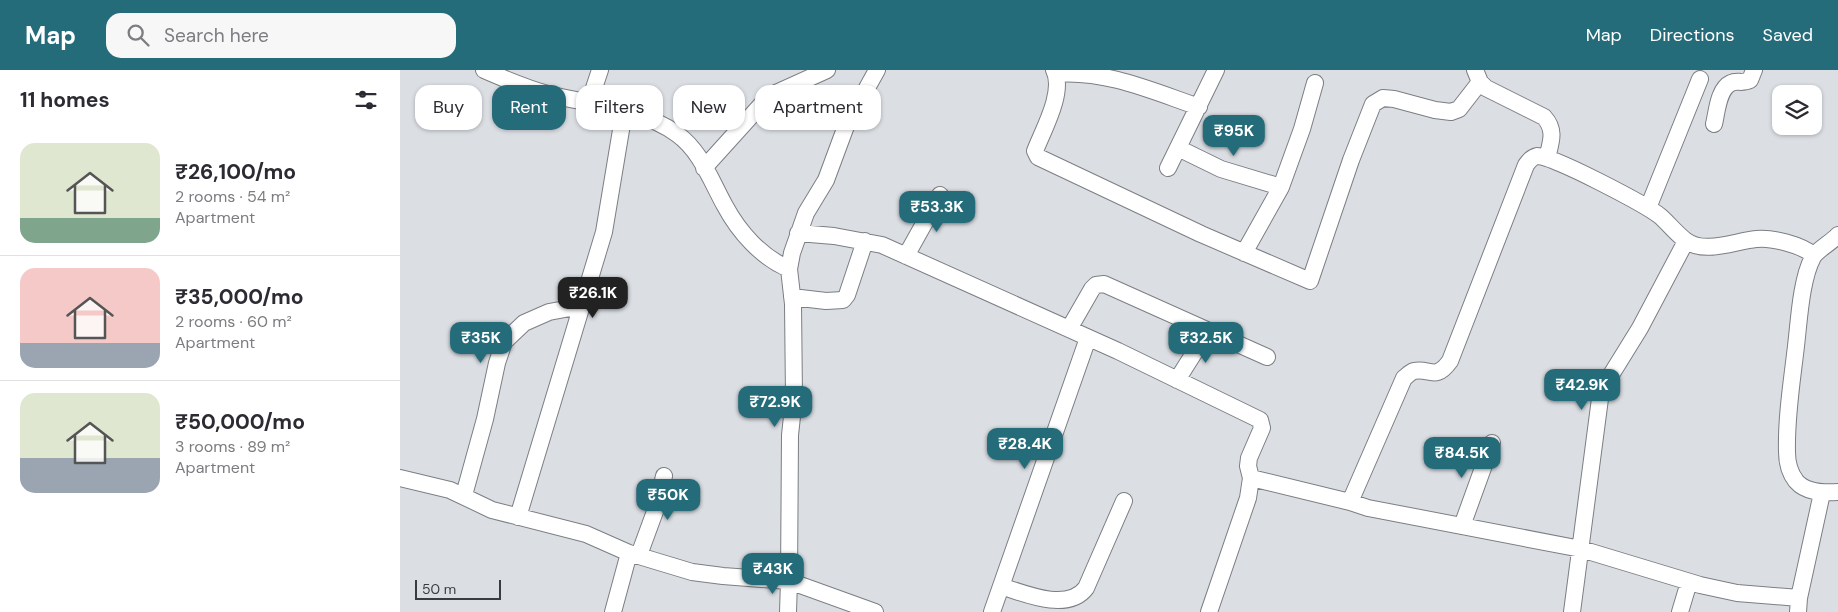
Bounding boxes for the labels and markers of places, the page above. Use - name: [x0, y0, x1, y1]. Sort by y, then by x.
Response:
- pin: ₹95K: [1204, 114, 1264, 157]
- pin: ₹53.3K: [896, 190, 978, 233]
- pin: ₹26.1K: [552, 276, 634, 319]
- pin: ₹35K: [451, 322, 511, 364]
- pin: ₹32.5K: [1165, 322, 1247, 364]
- pin: ₹42.9K: [1541, 368, 1623, 411]
- pin: ₹72.9K: [734, 386, 816, 428]
- pin: ₹28.4K: [984, 428, 1066, 470]
- pin: ₹84.5K: [1421, 436, 1503, 479]
- pin: ₹50K: [638, 478, 698, 521]
- pin: ₹43K: [743, 552, 803, 595]

